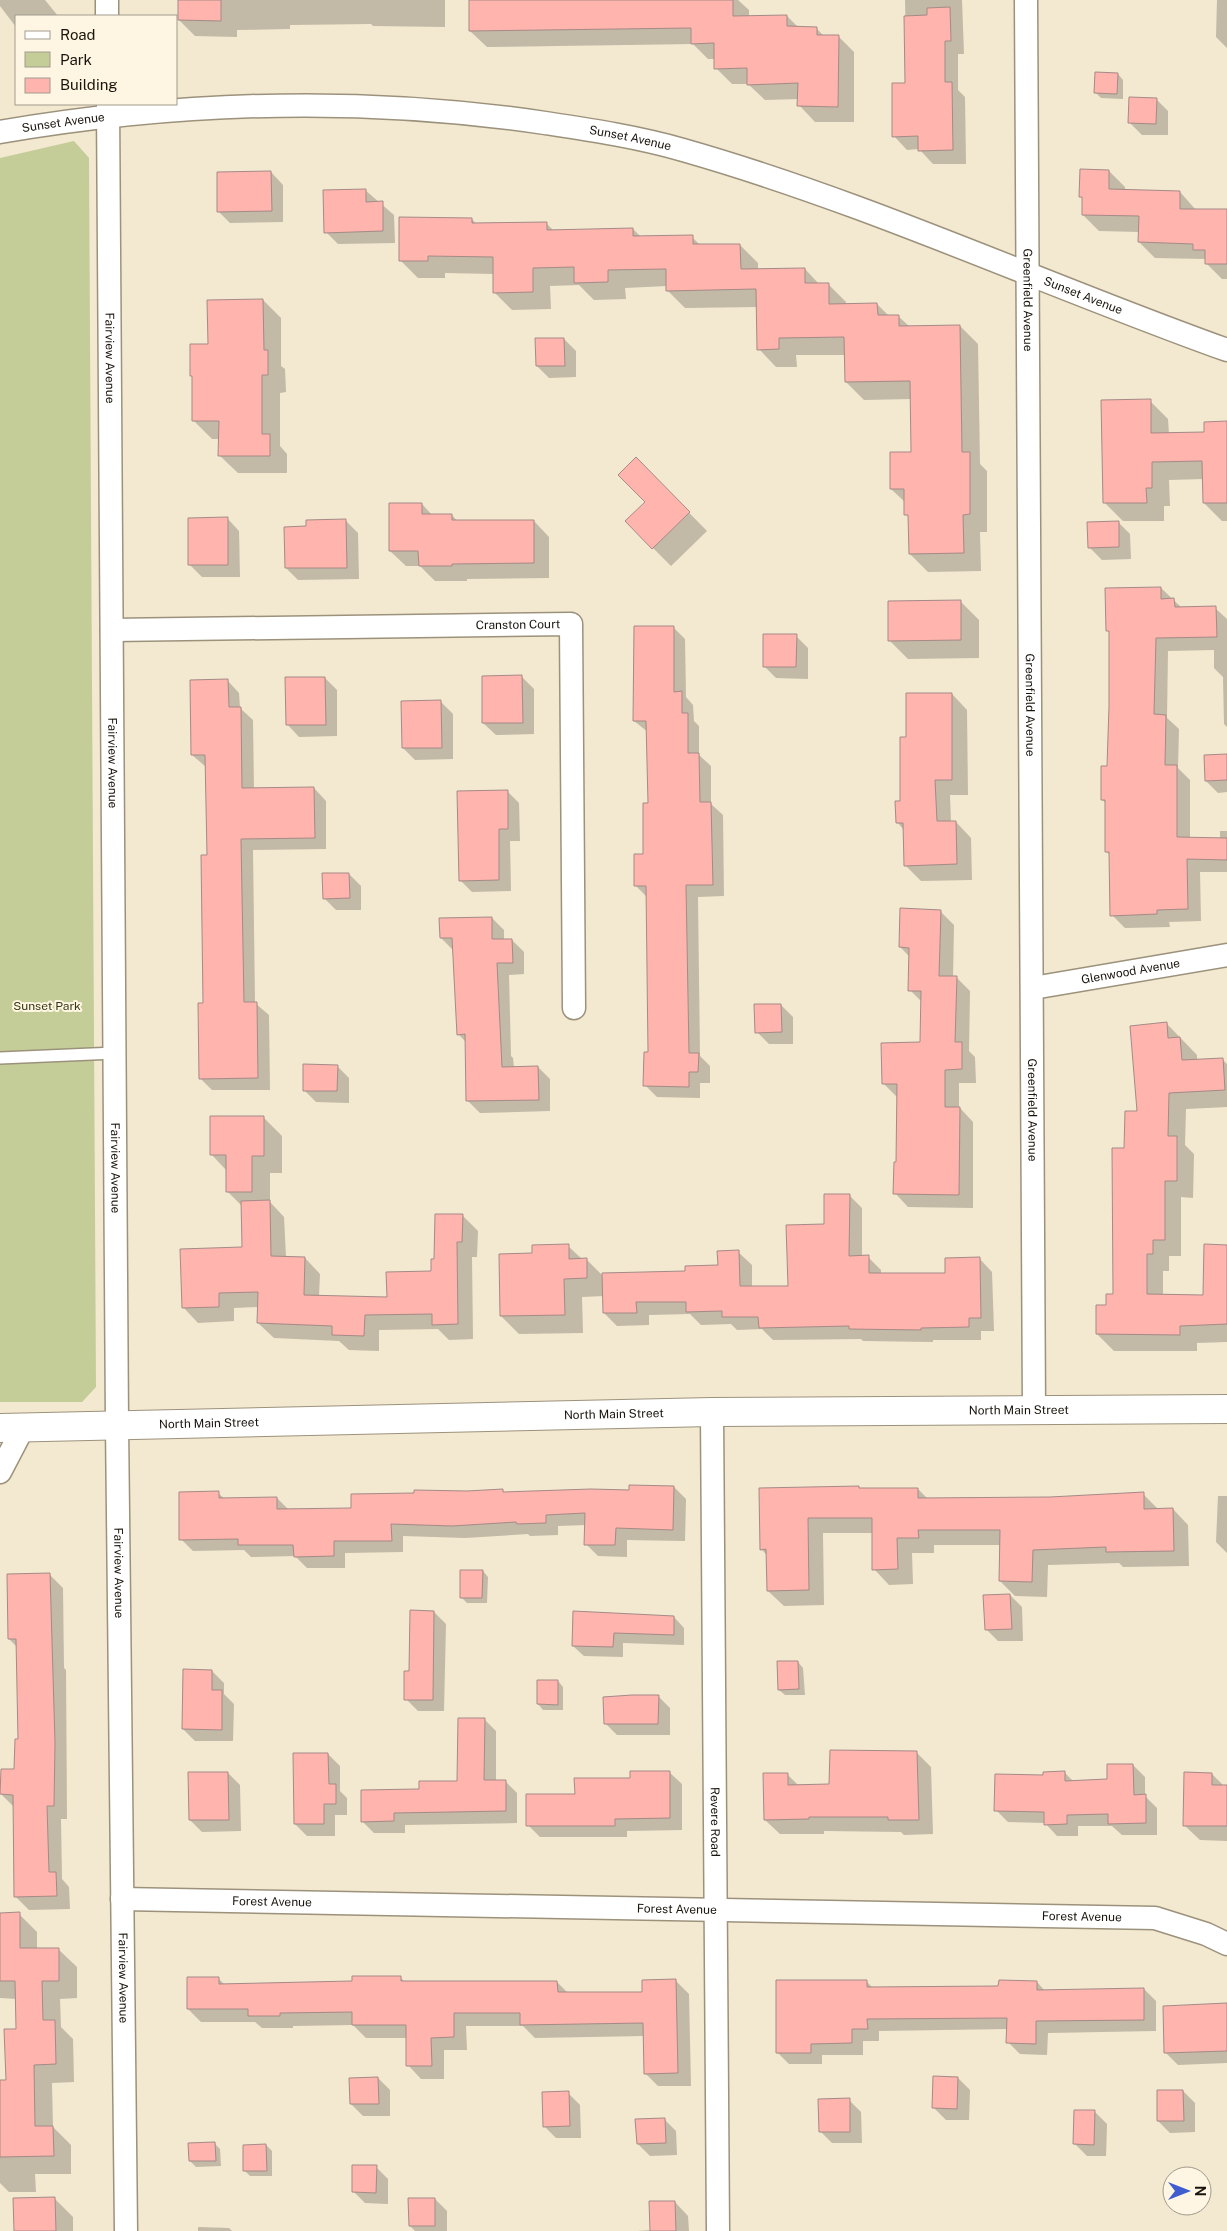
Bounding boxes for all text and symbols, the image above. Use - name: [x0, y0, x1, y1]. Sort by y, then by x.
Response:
- legend: [15, 15, 178, 105]
- text: Road: [60, 26, 96, 43]
- text: Park: [60, 51, 92, 68]
- text: Building: [60, 76, 118, 93]
- street label: Sunset Avenue: [21, 110, 106, 135]
- street label: Sunset Avenue: [588, 123, 673, 154]
- street label: Greenfield Avenue: [1020, 248, 1035, 352]
- street label: Sunset Avenue: [1042, 274, 1125, 317]
- street label: Fairview Avenue: [102, 313, 117, 404]
- street label: Cranston Court: [476, 617, 561, 632]
- street label: Greenfield Avenue: [1023, 653, 1037, 757]
- street label: Fairview Avenue: [105, 718, 120, 809]
- street label: Glenwood Avenue: [1080, 956, 1181, 987]
- park label: Sunset Park: [13, 999, 81, 1013]
- street label: Greenfield Avenue: [1025, 1058, 1040, 1162]
- street label: Fairview Avenue: [108, 1122, 123, 1214]
- street label: North Main Street: [969, 1403, 1069, 1418]
- street label: North Main Street: [564, 1406, 664, 1422]
- street label: North Main Street: [159, 1415, 259, 1431]
- street label: Fairview Avenue: [111, 1527, 126, 1619]
- street label: Revere Road: [708, 1787, 722, 1857]
- street label: Forest Avenue: [232, 1894, 312, 1909]
- street label: Forest Avenue: [637, 1901, 717, 1917]
- street label: Forest Avenue: [1042, 1909, 1122, 1924]
- street label: Fairview Avenue: [116, 1932, 131, 2024]
- north arrow: [1162, 2166, 1212, 2216]
- text: N: [1192, 2186, 1208, 2196]

